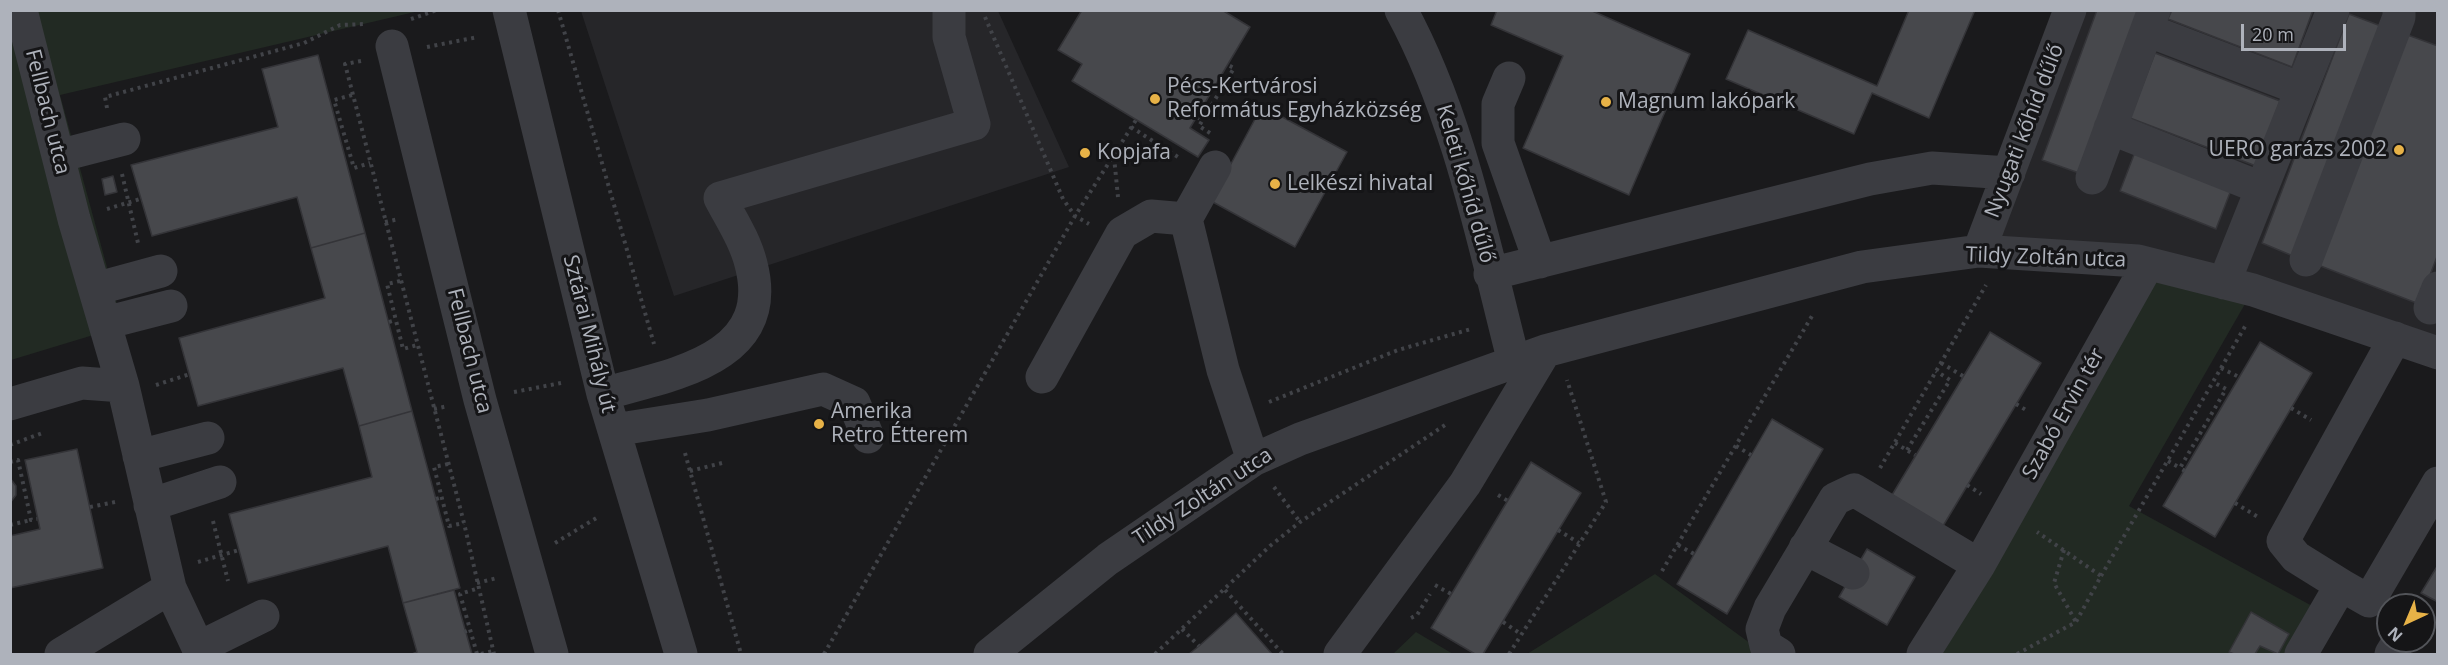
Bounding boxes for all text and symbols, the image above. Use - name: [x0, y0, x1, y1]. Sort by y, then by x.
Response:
- scale bar: [2244, 12, 2349, 50]
- text: 20 m: [2252, 22, 2294, 46]
- street label: Nyugati kőhíd dűlő: [1980, 40, 2070, 222]
- street label: Fellbach utca: [19, 47, 75, 177]
- place label: Pécs-Kertvárosi Református Egyházközség: [1167, 74, 1422, 124]
- place label: Magnum lakópark: [1618, 89, 1795, 115]
- marker: Pécs-Kertvárosi Református Egyházközség: [1148, 92, 1162, 106]
- marker: Magnum lakópark: [1599, 95, 1613, 109]
- street label: Keleti kőhíd dűlő: [1430, 102, 1500, 266]
- place label: UERO garázs 2002: [2209, 137, 2387, 163]
- place label: Kopjafa: [1097, 140, 1171, 166]
- marker: UERO garázs 2002: [2392, 143, 2406, 157]
- marker: Kopjafa: [1078, 146, 1092, 160]
- place label: Lelkészi hivatal: [1287, 171, 1433, 197]
- marker: Lelkészi hivatal: [1268, 177, 1282, 191]
- street label: Tildy Zoltán utca: [1965, 243, 2127, 273]
- street label: Sztárai Mihály út: [557, 252, 621, 416]
- street label: Fellbach utca: [441, 286, 497, 416]
- street label: Szabó Ervin tér: [2018, 344, 2110, 484]
- place label: Amerika Retro Étterem: [831, 399, 968, 449]
- marker: Amerika Retro Étterem: [812, 417, 826, 431]
- street label: Tildy Zoltán utca: [1129, 443, 1277, 551]
- north arrow: [2376, 593, 2436, 653]
- text: N: [2383, 622, 2407, 647]

